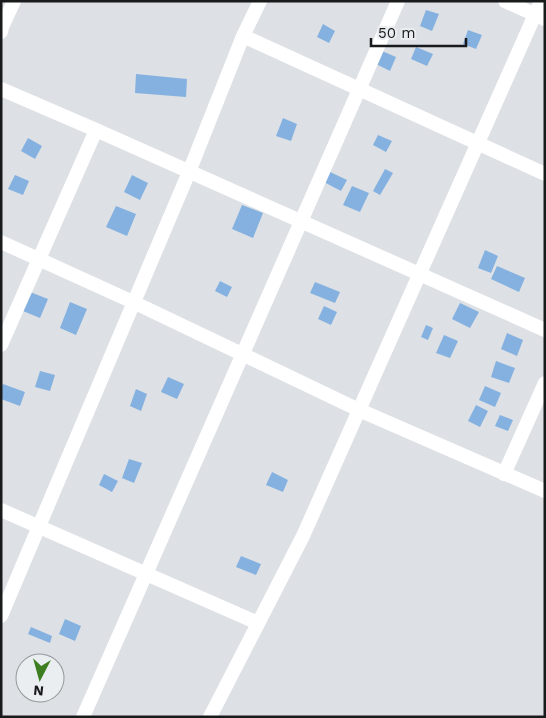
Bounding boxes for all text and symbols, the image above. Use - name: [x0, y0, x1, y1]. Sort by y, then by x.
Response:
- scale bar: [371, 15, 466, 47]
- text: 50 m: [378, 24, 415, 42]
- north arrow: [15, 653, 65, 703]
- text: N: [33, 682, 45, 699]

